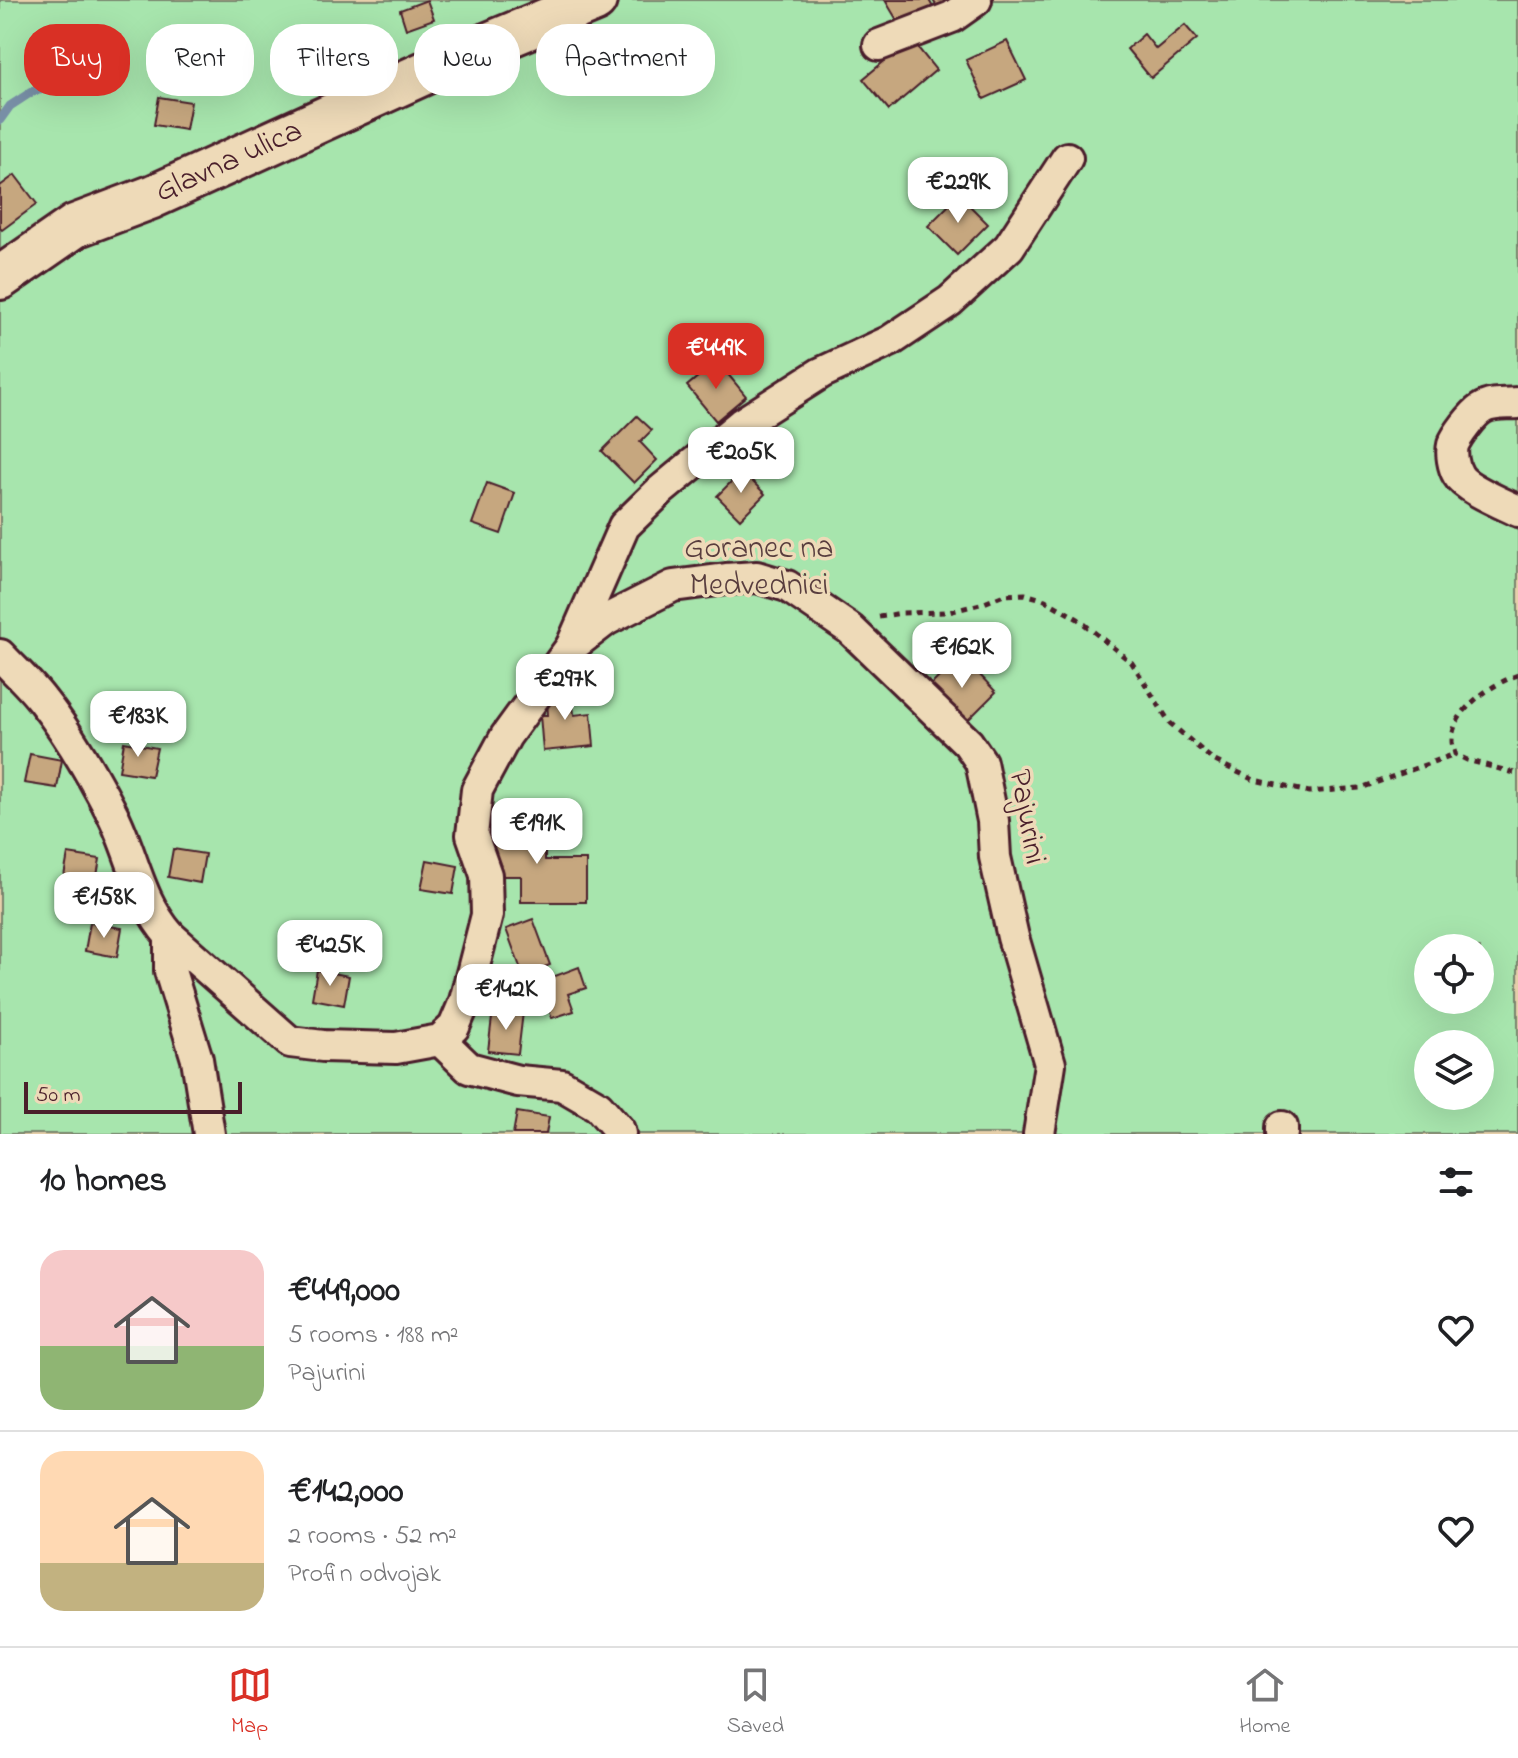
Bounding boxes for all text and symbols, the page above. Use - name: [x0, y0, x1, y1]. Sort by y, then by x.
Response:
- chip: Buy: [24, 24, 130, 96]
- chip: Rent: [146, 24, 254, 96]
- chip: Filters: [270, 24, 398, 96]
- chip: New: [414, 24, 520, 96]
- chip: Apartment: [536, 24, 715, 96]
- street label: Glavna ulica: [148, 108, 310, 216]
- pin: €229K: [902, 157, 1014, 225]
- text: €229K: [926, 164, 990, 202]
- pin: €449K: [660, 323, 772, 391]
- text: €449K: [686, 330, 746, 368]
- pin: €205K: [685, 427, 797, 495]
- text: €205K: [706, 434, 776, 472]
- park label: Goranec na Medvednici: [684, 526, 834, 610]
- pin: €162K: [906, 622, 1018, 690]
- text: €162K: [930, 629, 994, 667]
- pin: €297K: [509, 654, 621, 722]
- text: €297K: [534, 661, 596, 699]
- pin: €183K: [82, 691, 194, 759]
- text: €183K: [108, 698, 168, 736]
- street label: Pajurini: [995, 766, 1057, 868]
- pin: €191K: [481, 798, 593, 866]
- text: €191K: [509, 805, 565, 843]
- pin: €158K: [48, 872, 160, 940]
- text: €158K: [72, 879, 136, 917]
- pin: €425K: [274, 920, 386, 988]
- text: €425K: [295, 927, 365, 965]
- map controls: [1414, 934, 1494, 1110]
- button: locate: [1414, 934, 1494, 1014]
- pin: €142K: [450, 964, 562, 1032]
- text: €142K: [475, 971, 537, 1009]
- button: layers: [1414, 1030, 1494, 1110]
- scale bar: [24, 1078, 242, 1114]
- text: 50 m: [36, 1080, 81, 1112]
- text: 10 homes: [40, 1157, 167, 1207]
- icon: filters: [1434, 1160, 1478, 1204]
- text: €449,000: [288, 1267, 400, 1317]
- icon: home: [104, 1282, 200, 1378]
- icon: heart: [1434, 1308, 1478, 1352]
- text: 5 rooms · 188 m²: [288, 1317, 459, 1355]
- text: Pajurini: [288, 1355, 366, 1393]
- text: €142,000: [288, 1468, 403, 1518]
- icon: home: [104, 1483, 200, 1579]
- icon: heart: [1434, 1509, 1478, 1553]
- text: 2 rooms · 52 m²: [288, 1518, 457, 1556]
- text: Profin odvojak: [288, 1556, 441, 1594]
- tab: Map: [228, 1663, 272, 1743]
- tab: Saved: [727, 1663, 784, 1743]
- tab: Home: [1239, 1663, 1290, 1743]

